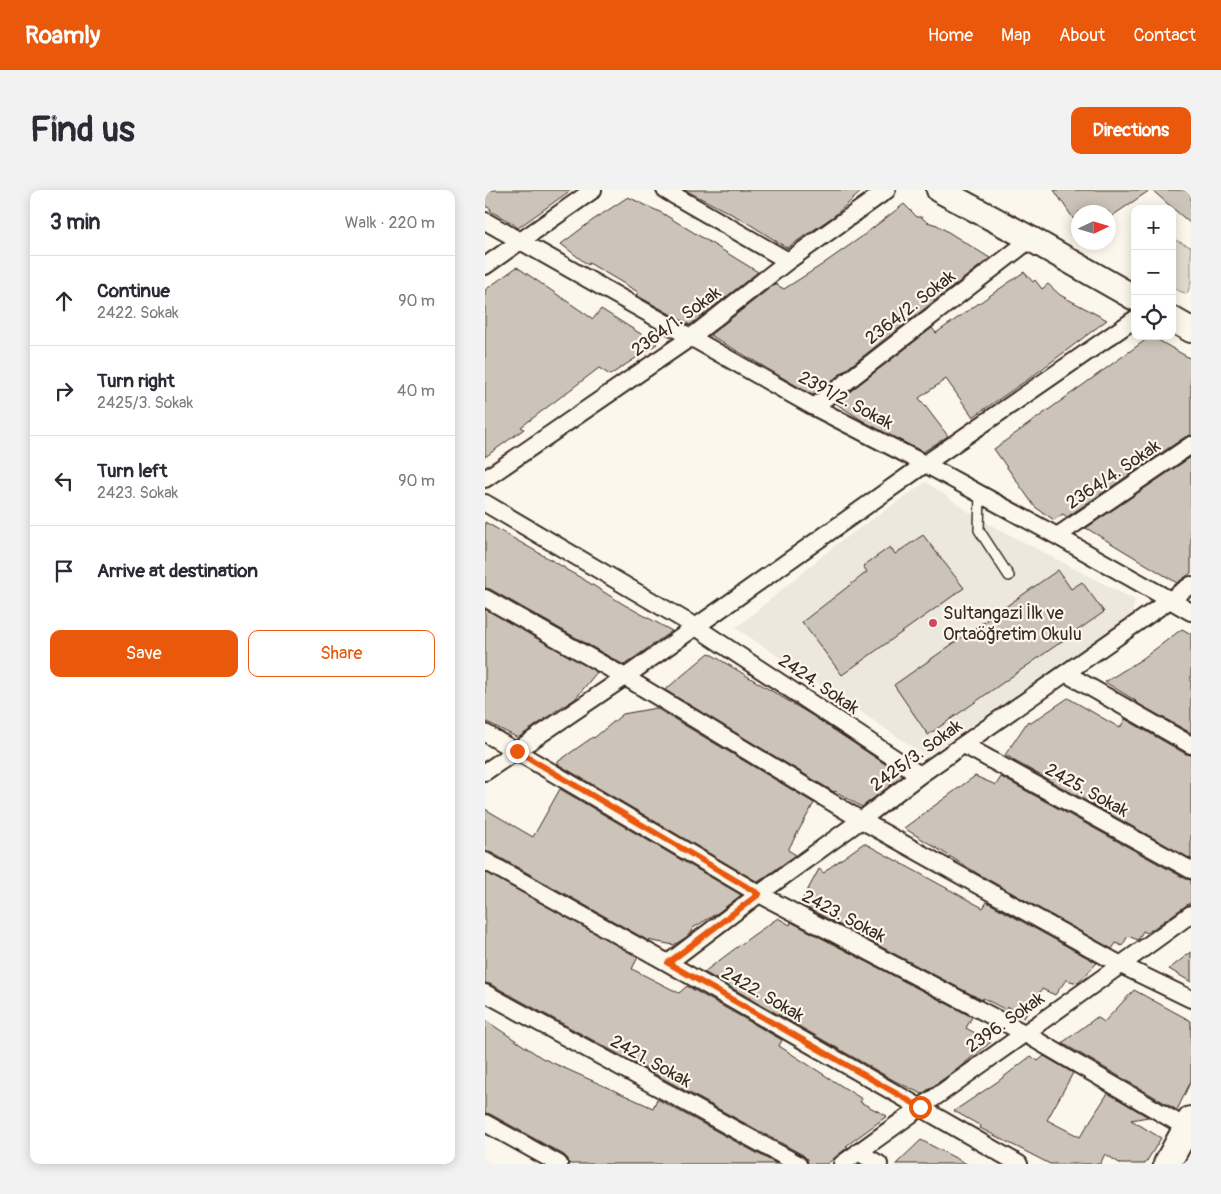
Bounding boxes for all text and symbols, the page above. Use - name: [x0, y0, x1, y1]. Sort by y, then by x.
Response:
- text: Roamly: [25, 21, 100, 50]
- text: Home: [928, 24, 973, 47]
- text: Map: [1001, 24, 1031, 47]
- text: About: [1059, 24, 1105, 47]
- text: Contact: [1133, 24, 1196, 47]
- button: Directions: [1071, 107, 1191, 154]
- text: Find us: [30, 108, 135, 152]
- north arrow: [1071, 205, 1116, 250]
- map controls: [1131, 205, 1176, 340]
- button: +: [1131, 205, 1176, 250]
- text: 3 min: [50, 209, 100, 236]
- text: Walk · 220 m: [345, 213, 435, 233]
- button: −: [1131, 250, 1176, 295]
- street label: 2364/2. Sokak: [861, 265, 960, 350]
- text: Continue: [97, 279, 170, 303]
- street label: 2364/1. Sokak: [627, 281, 726, 362]
- icon: ahead: [50, 287, 78, 315]
- text: 90 m: [398, 291, 435, 311]
- button: locate: [1131, 295, 1176, 340]
- text: 2422. Sokak: [97, 303, 179, 323]
- street label: 2391/2. Sokak: [795, 366, 897, 435]
- text: Turn right: [97, 369, 175, 393]
- icon: right: [50, 377, 78, 405]
- text: 40 m: [397, 381, 435, 401]
- text: 2425/3. Sokak: [97, 393, 193, 413]
- street label: 2364/4. Sokak: [1062, 434, 1165, 514]
- text: Turn left: [97, 459, 167, 483]
- icon: left: [50, 467, 78, 495]
- text: 90 m: [398, 471, 435, 491]
- text: 2423. Sokak: [97, 483, 178, 503]
- icon: arrive: [50, 557, 78, 585]
- text: Arrive at destination: [97, 559, 258, 583]
- place label: Sultangazi İlk ve Ortaöğretim Okulu: [943, 602, 1082, 646]
- marker: Sultangazi İlk ve Ortaöğretim Okulu: [927, 617, 939, 629]
- button: Save: [50, 630, 238, 677]
- button: Share: [248, 630, 435, 677]
- street label: 2424. Sokak: [774, 649, 864, 720]
- street label: 2425/3. Sokak: [866, 714, 967, 797]
- route end: [506, 740, 529, 763]
- street label: 2425. Sokak: [1041, 758, 1133, 823]
- street label: 2423. Sokak: [798, 885, 890, 948]
- street label: 2422. Sokak: [717, 961, 809, 1028]
- street label: 2396. Sokak: [962, 987, 1049, 1058]
- street label: 2421. Sokak: [606, 1030, 696, 1093]
- route start: [909, 1096, 932, 1119]

